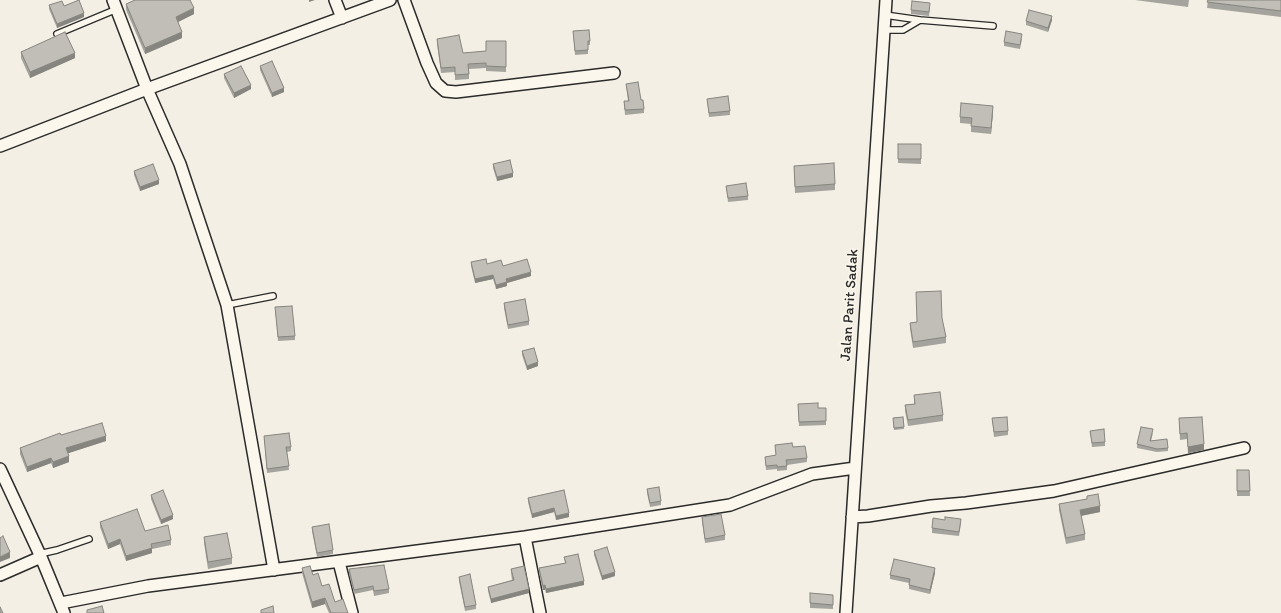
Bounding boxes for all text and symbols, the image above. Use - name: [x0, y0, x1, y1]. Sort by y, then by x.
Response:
- street label: Jalan Parit Sadak: [837, 248, 863, 362]

